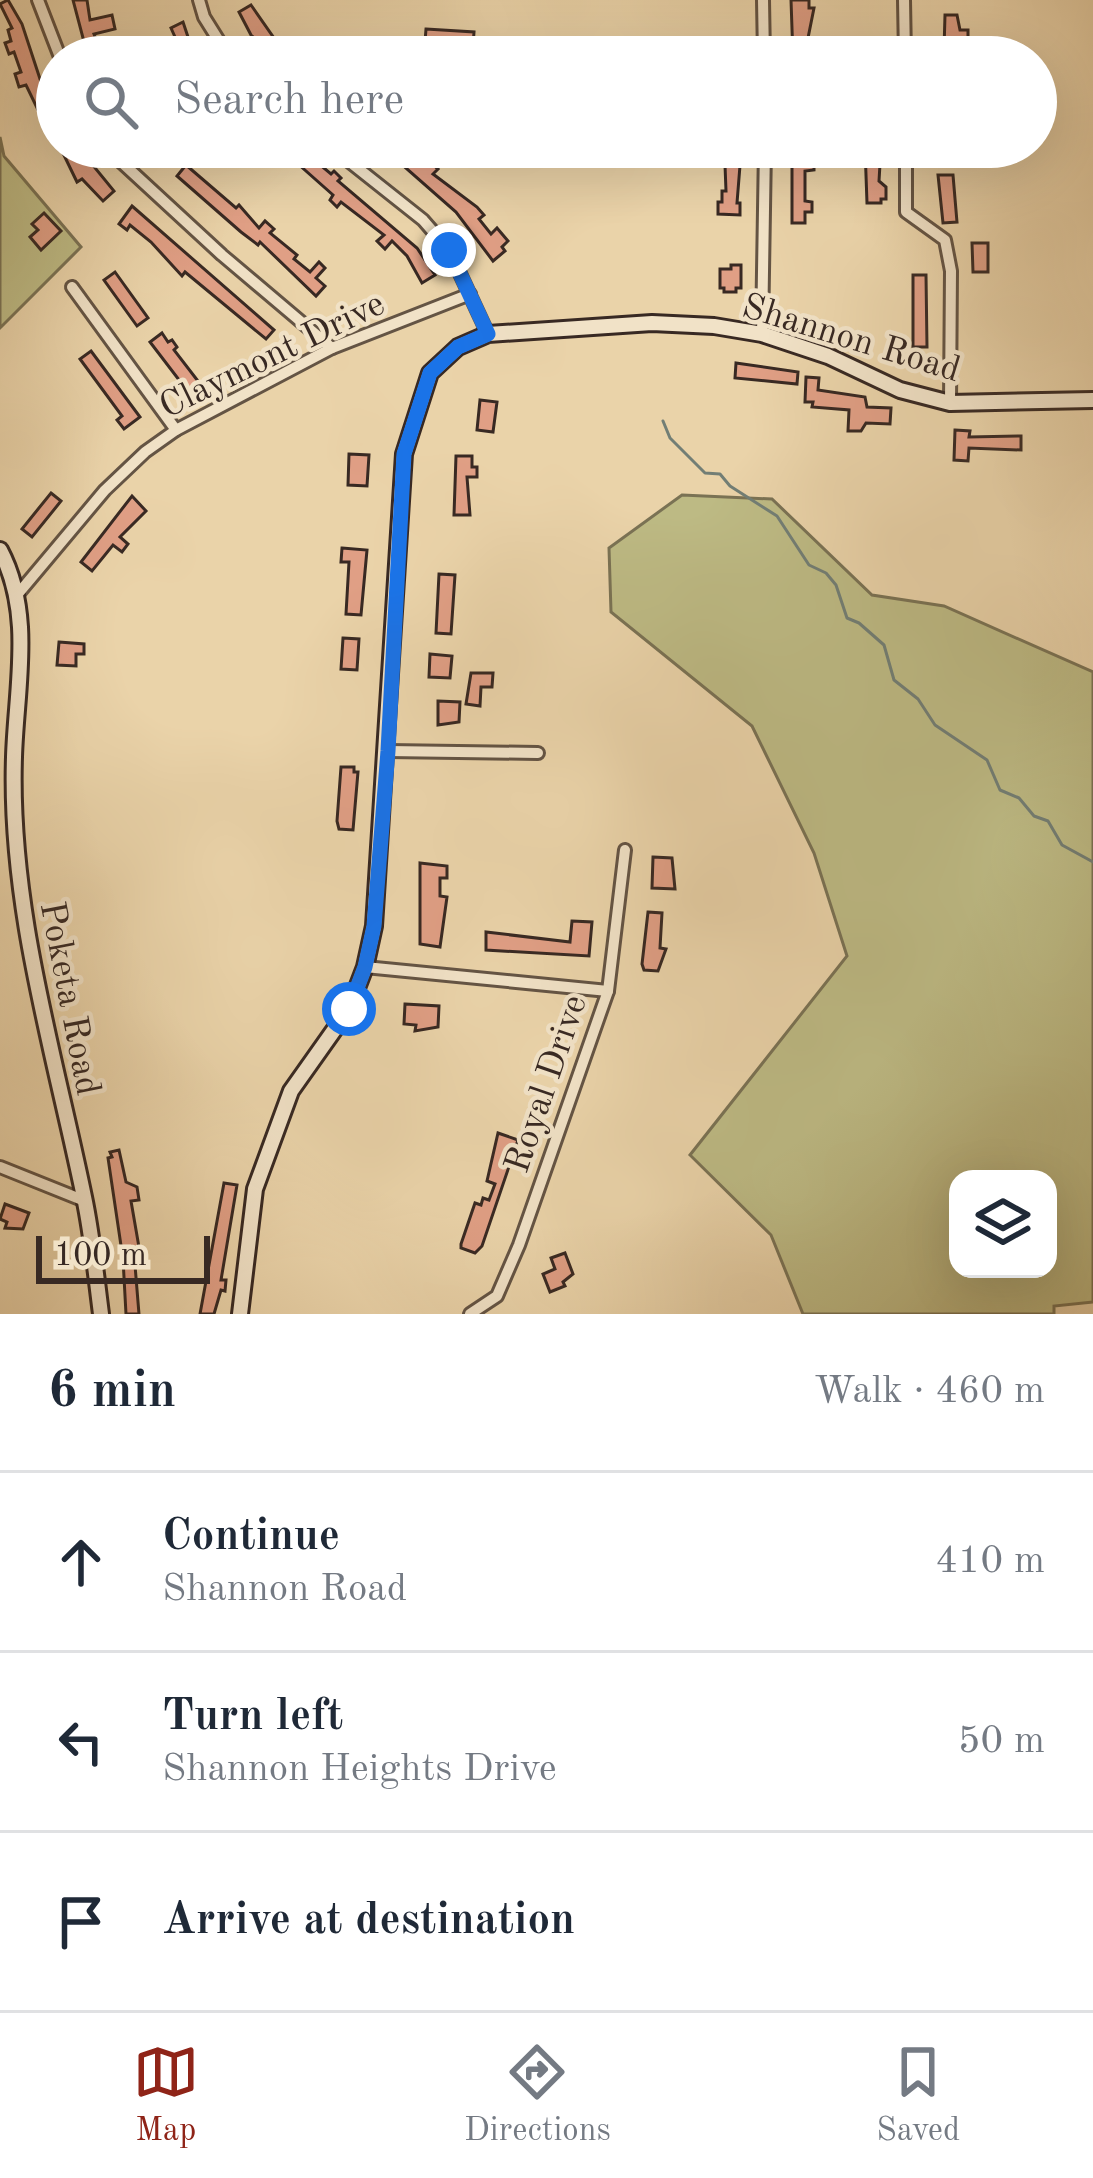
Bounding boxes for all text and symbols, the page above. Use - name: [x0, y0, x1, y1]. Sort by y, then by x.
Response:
- search box: [36, 36, 1057, 168]
- icon: search: [78, 69, 144, 135]
- text: Search here: [174, 79, 404, 124]
- route end: [422, 223, 476, 277]
- street label: Claymont Drive: [155, 287, 391, 427]
- street label: Shannon Road: [737, 290, 964, 390]
- street label: Poketa Road: [32, 899, 104, 1099]
- route start: [322, 982, 376, 1036]
- street label: Royal Drive: [501, 991, 595, 1178]
- map controls: [949, 1170, 1057, 1278]
- button: layers: [949, 1170, 1057, 1278]
- scale bar: [36, 1230, 210, 1283]
- text: 100 m: [54, 1240, 147, 1273]
- text: 6 min: [48, 1367, 176, 1418]
- text: Walk · 460 m: [814, 1372, 1045, 1411]
- text: Continue: [162, 1515, 340, 1560]
- icon: ahead: [48, 1529, 114, 1595]
- text: 410 m: [935, 1542, 1045, 1581]
- text: Shannon Road: [162, 1570, 407, 1609]
- text: Turn left: [162, 1695, 343, 1740]
- icon: left: [48, 1709, 114, 1775]
- text: 50 m: [958, 1722, 1045, 1761]
- text: Shannon Heights Drive: [162, 1750, 557, 1789]
- icon: arrive: [48, 1889, 114, 1955]
- text: Arrive at destination: [162, 1899, 575, 1944]
- tab: Map: [133, 2039, 199, 2152]
- tab: Directions: [464, 2039, 611, 2152]
- tab: Saved: [876, 2039, 960, 2152]

